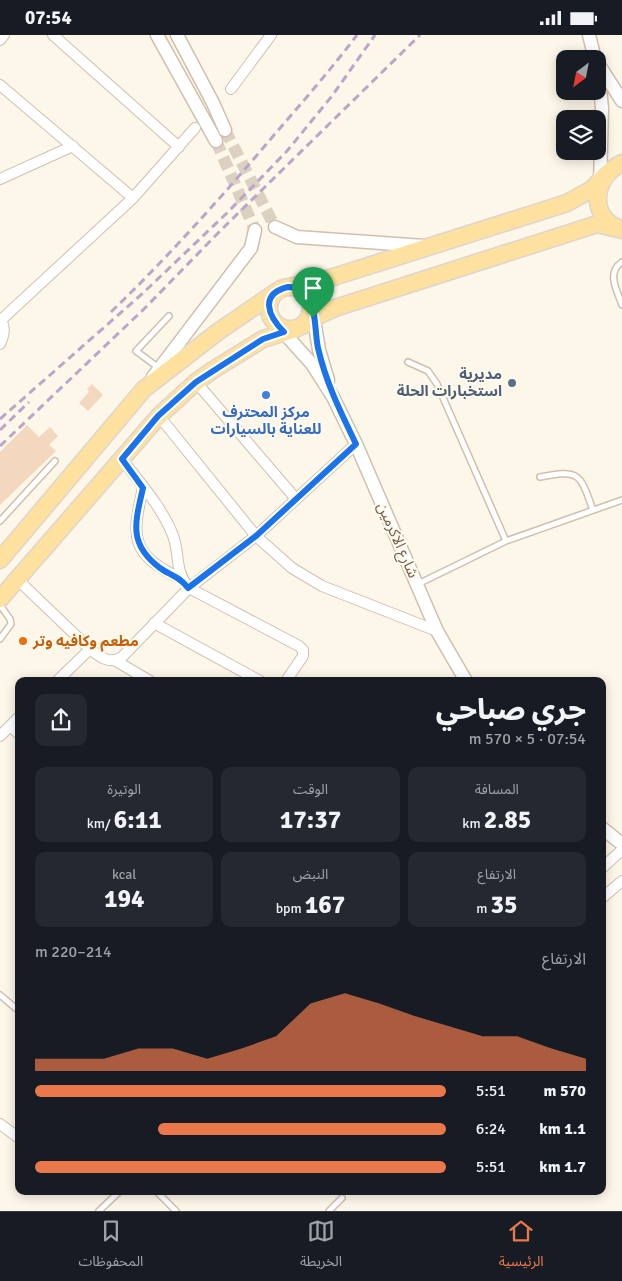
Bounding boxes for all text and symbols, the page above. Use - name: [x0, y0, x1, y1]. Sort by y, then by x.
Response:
- text: 07:54: [25, 6, 72, 30]
- north arrow: [556, 50, 606, 100]
- map controls: [556, 50, 606, 160]
- button: layers: [556, 110, 606, 160]
- pin: [292, 267, 334, 318]
- icon: arrive: [299, 274, 327, 302]
- place label: مديرية استخبارات الحلة: [397, 365, 502, 400]
- marker: مديرية استخبارات الحلة: [506, 377, 518, 389]
- marker: مركز المحترف للعناية بالسيارات: [260, 389, 272, 401]
- place label: مركز المحترف للعناية بالسيارات: [211, 403, 321, 438]
- street label: شارع الاكرمين: [371, 499, 423, 582]
- place label: مطعم وكافيه وتر: [32, 632, 139, 652]
- marker: مطعم وكافيه وتر: [17, 635, 29, 647]
- text: جري صباحي: [436, 693, 586, 727]
- button: share: [35, 694, 87, 746]
- text: 07:54 · 5 × 570 m: [469, 729, 586, 749]
- text: الوتيرة: [107, 781, 141, 798]
- text: الوقت: [293, 781, 328, 798]
- text: المسافة: [475, 781, 519, 798]
- text: 6:11: [114, 804, 162, 835]
- text: 17:37: [280, 804, 341, 835]
- text: 2.85: [484, 804, 531, 835]
- text: /km: [87, 815, 114, 832]
- text: km: [462, 815, 484, 832]
- text: kcal: [112, 866, 136, 883]
- text: النبض: [293, 866, 328, 883]
- text: الارتفاع: [478, 866, 516, 883]
- text: 194: [104, 883, 144, 914]
- text: 167: [305, 889, 345, 920]
- text: 35: [490, 889, 517, 920]
- text: bpm: [276, 900, 305, 917]
- text: m: [476, 900, 490, 917]
- text: 214–220 m: [35, 942, 112, 962]
- text: الارتفاع: [542, 949, 586, 969]
- text: 5:51: [476, 1081, 506, 1101]
- text: 570 m: [544, 1081, 586, 1101]
- text: 6:24: [476, 1119, 506, 1139]
- text: 1.1 km: [539, 1119, 586, 1139]
- text: 5:51: [476, 1157, 506, 1177]
- text: 1.7 km: [539, 1157, 586, 1177]
- tab: المحفوظات: [78, 1217, 143, 1276]
- tab: الخريطة: [300, 1217, 342, 1276]
- tab: الرئيسية: [499, 1217, 544, 1276]

